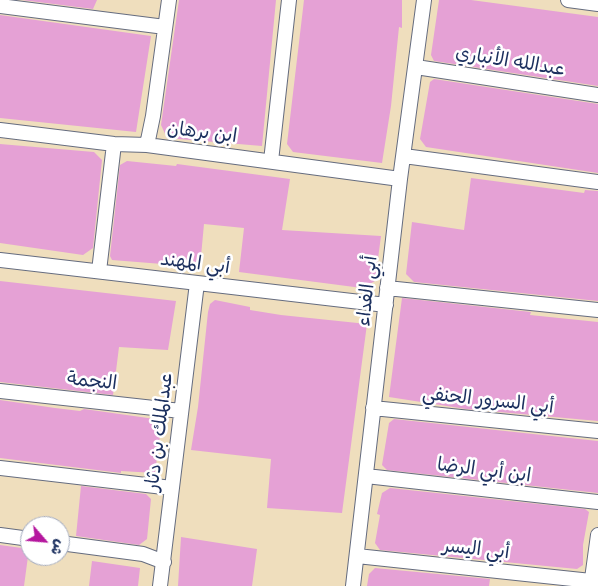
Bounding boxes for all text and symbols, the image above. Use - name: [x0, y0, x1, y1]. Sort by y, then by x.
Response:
- street label: عبدالله الأنباري: [454, 42, 566, 82]
- street label: ابن برهان: [166, 117, 238, 149]
- street label: أبي المهند: [159, 248, 231, 280]
- street label: أبي الفداء: [353, 255, 383, 327]
- street label: النجمة: [66, 368, 118, 396]
- street label: عبدالملك بن دثار: [141, 372, 179, 492]
- street label: أبي السرور الحنفي: [421, 383, 555, 419]
- street label: ابن أبي الرضا: [436, 454, 532, 488]
- north arrow: [20, 516, 70, 566]
- text: ش: [43, 535, 73, 560]
- street label: أبي اليسر: [441, 535, 511, 565]

